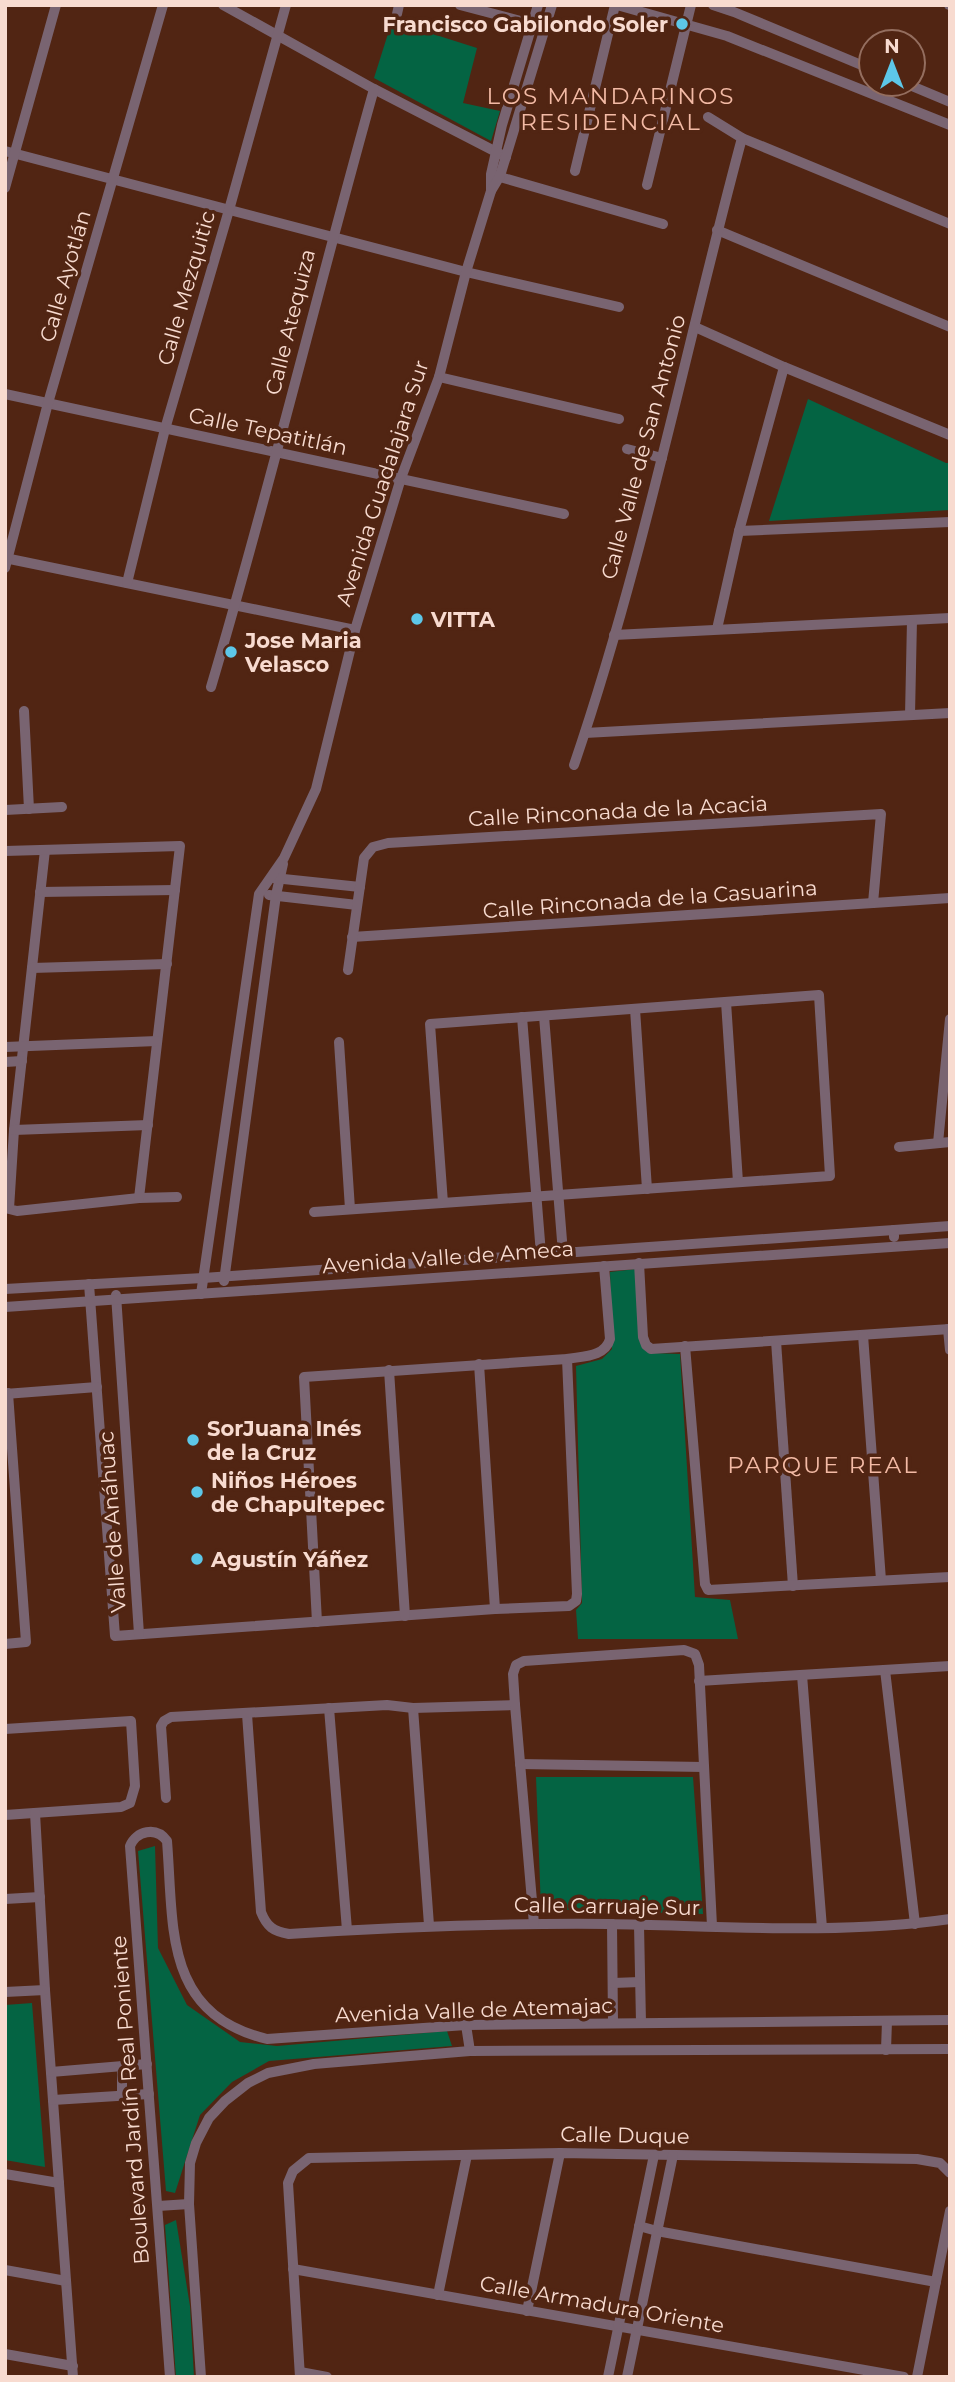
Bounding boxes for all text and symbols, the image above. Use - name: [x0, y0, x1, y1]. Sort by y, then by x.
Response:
- place label: Francisco Gabilondo Soler: [383, 12, 668, 37]
- marker: Francisco Gabilondo Soler: [674, 16, 690, 32]
- north arrow: [857, 28, 927, 98]
- text: N: [884, 35, 900, 58]
- district label: LOS MANDARINOS RESIDENCIAL: [487, 82, 735, 136]
- street label: Calle Ayotlán: [34, 207, 96, 345]
- street label: Calle Mezquitic: [152, 208, 220, 368]
- street label: Calle Atequiza: [260, 246, 320, 398]
- street label: Calle Valle de San Antonio: [596, 312, 690, 582]
- street label: Avenida Guadalajara Sur: [330, 357, 434, 609]
- street label: Calle Tepatitlán: [186, 402, 350, 460]
- place label: VITTA: [430, 607, 496, 632]
- marker: VITTA: [409, 611, 425, 627]
- place label: Jose Maria Velasco: [244, 628, 362, 677]
- marker: Jose Maria Velasco: [223, 644, 239, 660]
- street label: Calle Rinconada de la Acacia: [468, 791, 768, 831]
- street label: Calle Rinconada de la Casuarina: [482, 875, 818, 923]
- street label: Avenida Valle de Ameca: [321, 1236, 575, 1278]
- place label: SorJuana Inés de la Cruz: [207, 1416, 361, 1465]
- street label: Valle de Anáhuac: [93, 1430, 131, 1614]
- marker: SorJuana Inés de la Cruz: [185, 1432, 201, 1448]
- district label: PARQUE REAL: [727, 1451, 919, 1479]
- place label: Niños Héroes de Chapultepec: [211, 1468, 385, 1517]
- marker: Niños Héroes de Chapultepec: [189, 1484, 205, 1500]
- place label: Agustín Yáñez: [210, 1547, 368, 1572]
- marker: Agustín Yáñez: [189, 1551, 205, 1567]
- street label: Calle Carruaje Sur: [514, 1892, 700, 1920]
- street label: Boulevard Jardín Real Poniente: [106, 1935, 154, 2265]
- street label: Avenida Valle de Atemajac: [334, 1993, 614, 2027]
- street label: Calle Duque: [560, 2121, 690, 2149]
- street label: Calle Armadura Oriente: [478, 2270, 726, 2338]

